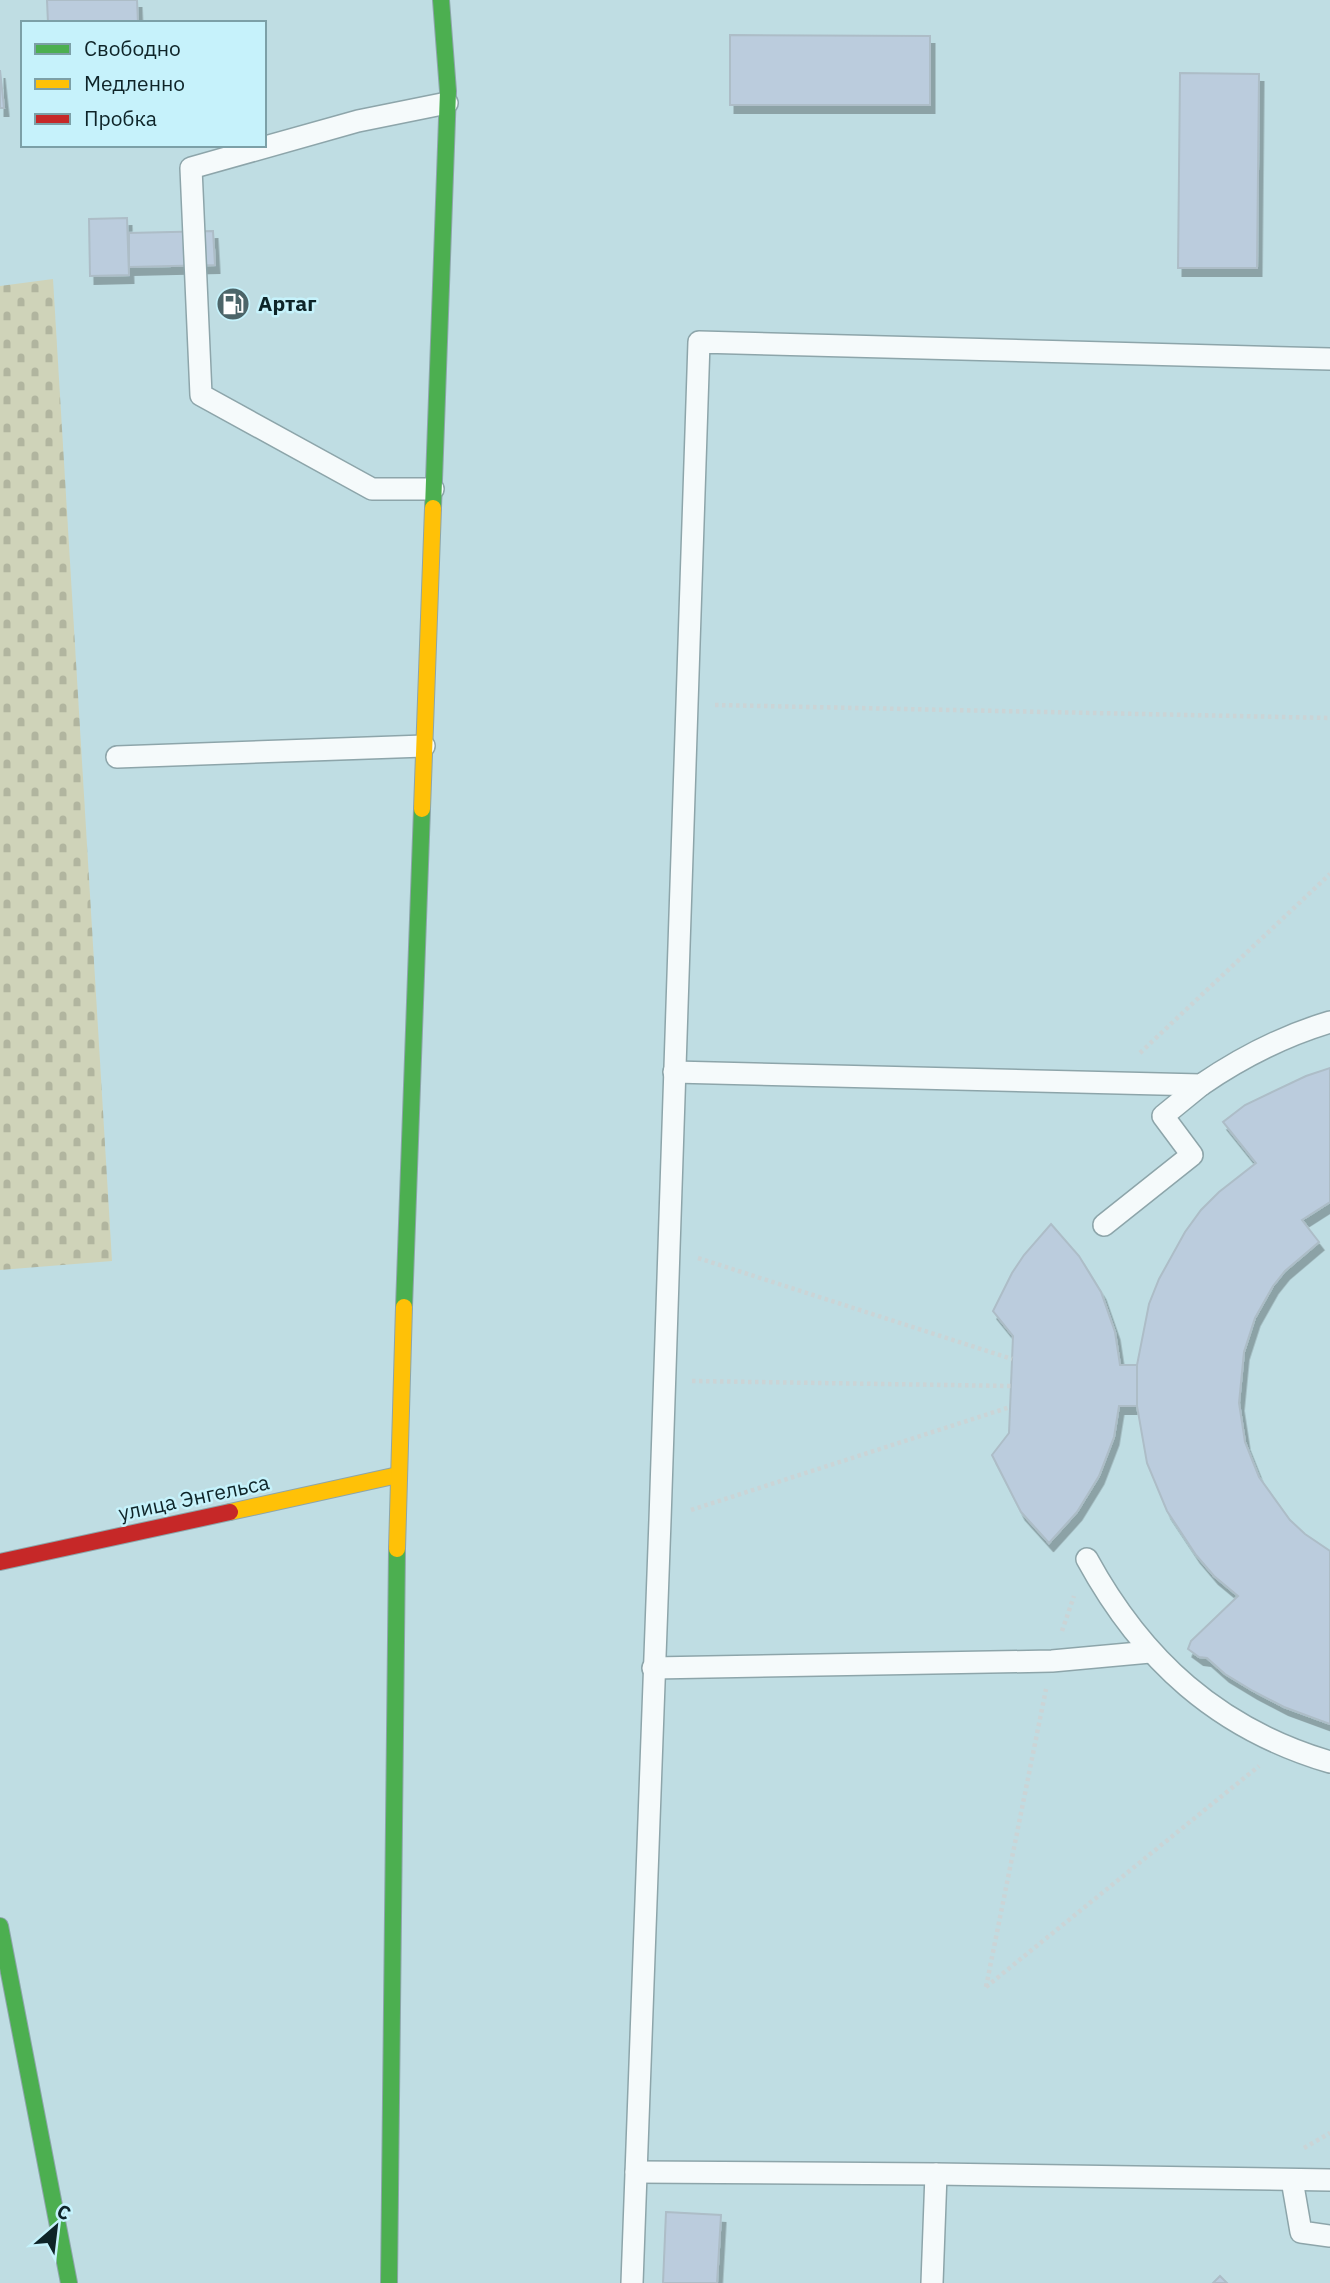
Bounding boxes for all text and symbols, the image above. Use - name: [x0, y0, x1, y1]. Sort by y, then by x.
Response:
- legend: [21, 21, 266, 147]
- text: Свободно: [84, 34, 181, 62]
- text: Медленно: [84, 69, 185, 97]
- text: Пробка: [84, 104, 157, 132]
- fuel station icon: Артаг: [214, 285, 252, 323]
- place label: Артаг: [258, 289, 317, 317]
- street label: улица Энгельса: [116, 1467, 272, 1527]
- north arrow: [21, 2192, 91, 2262]
- text: С: [53, 2198, 75, 2225]

